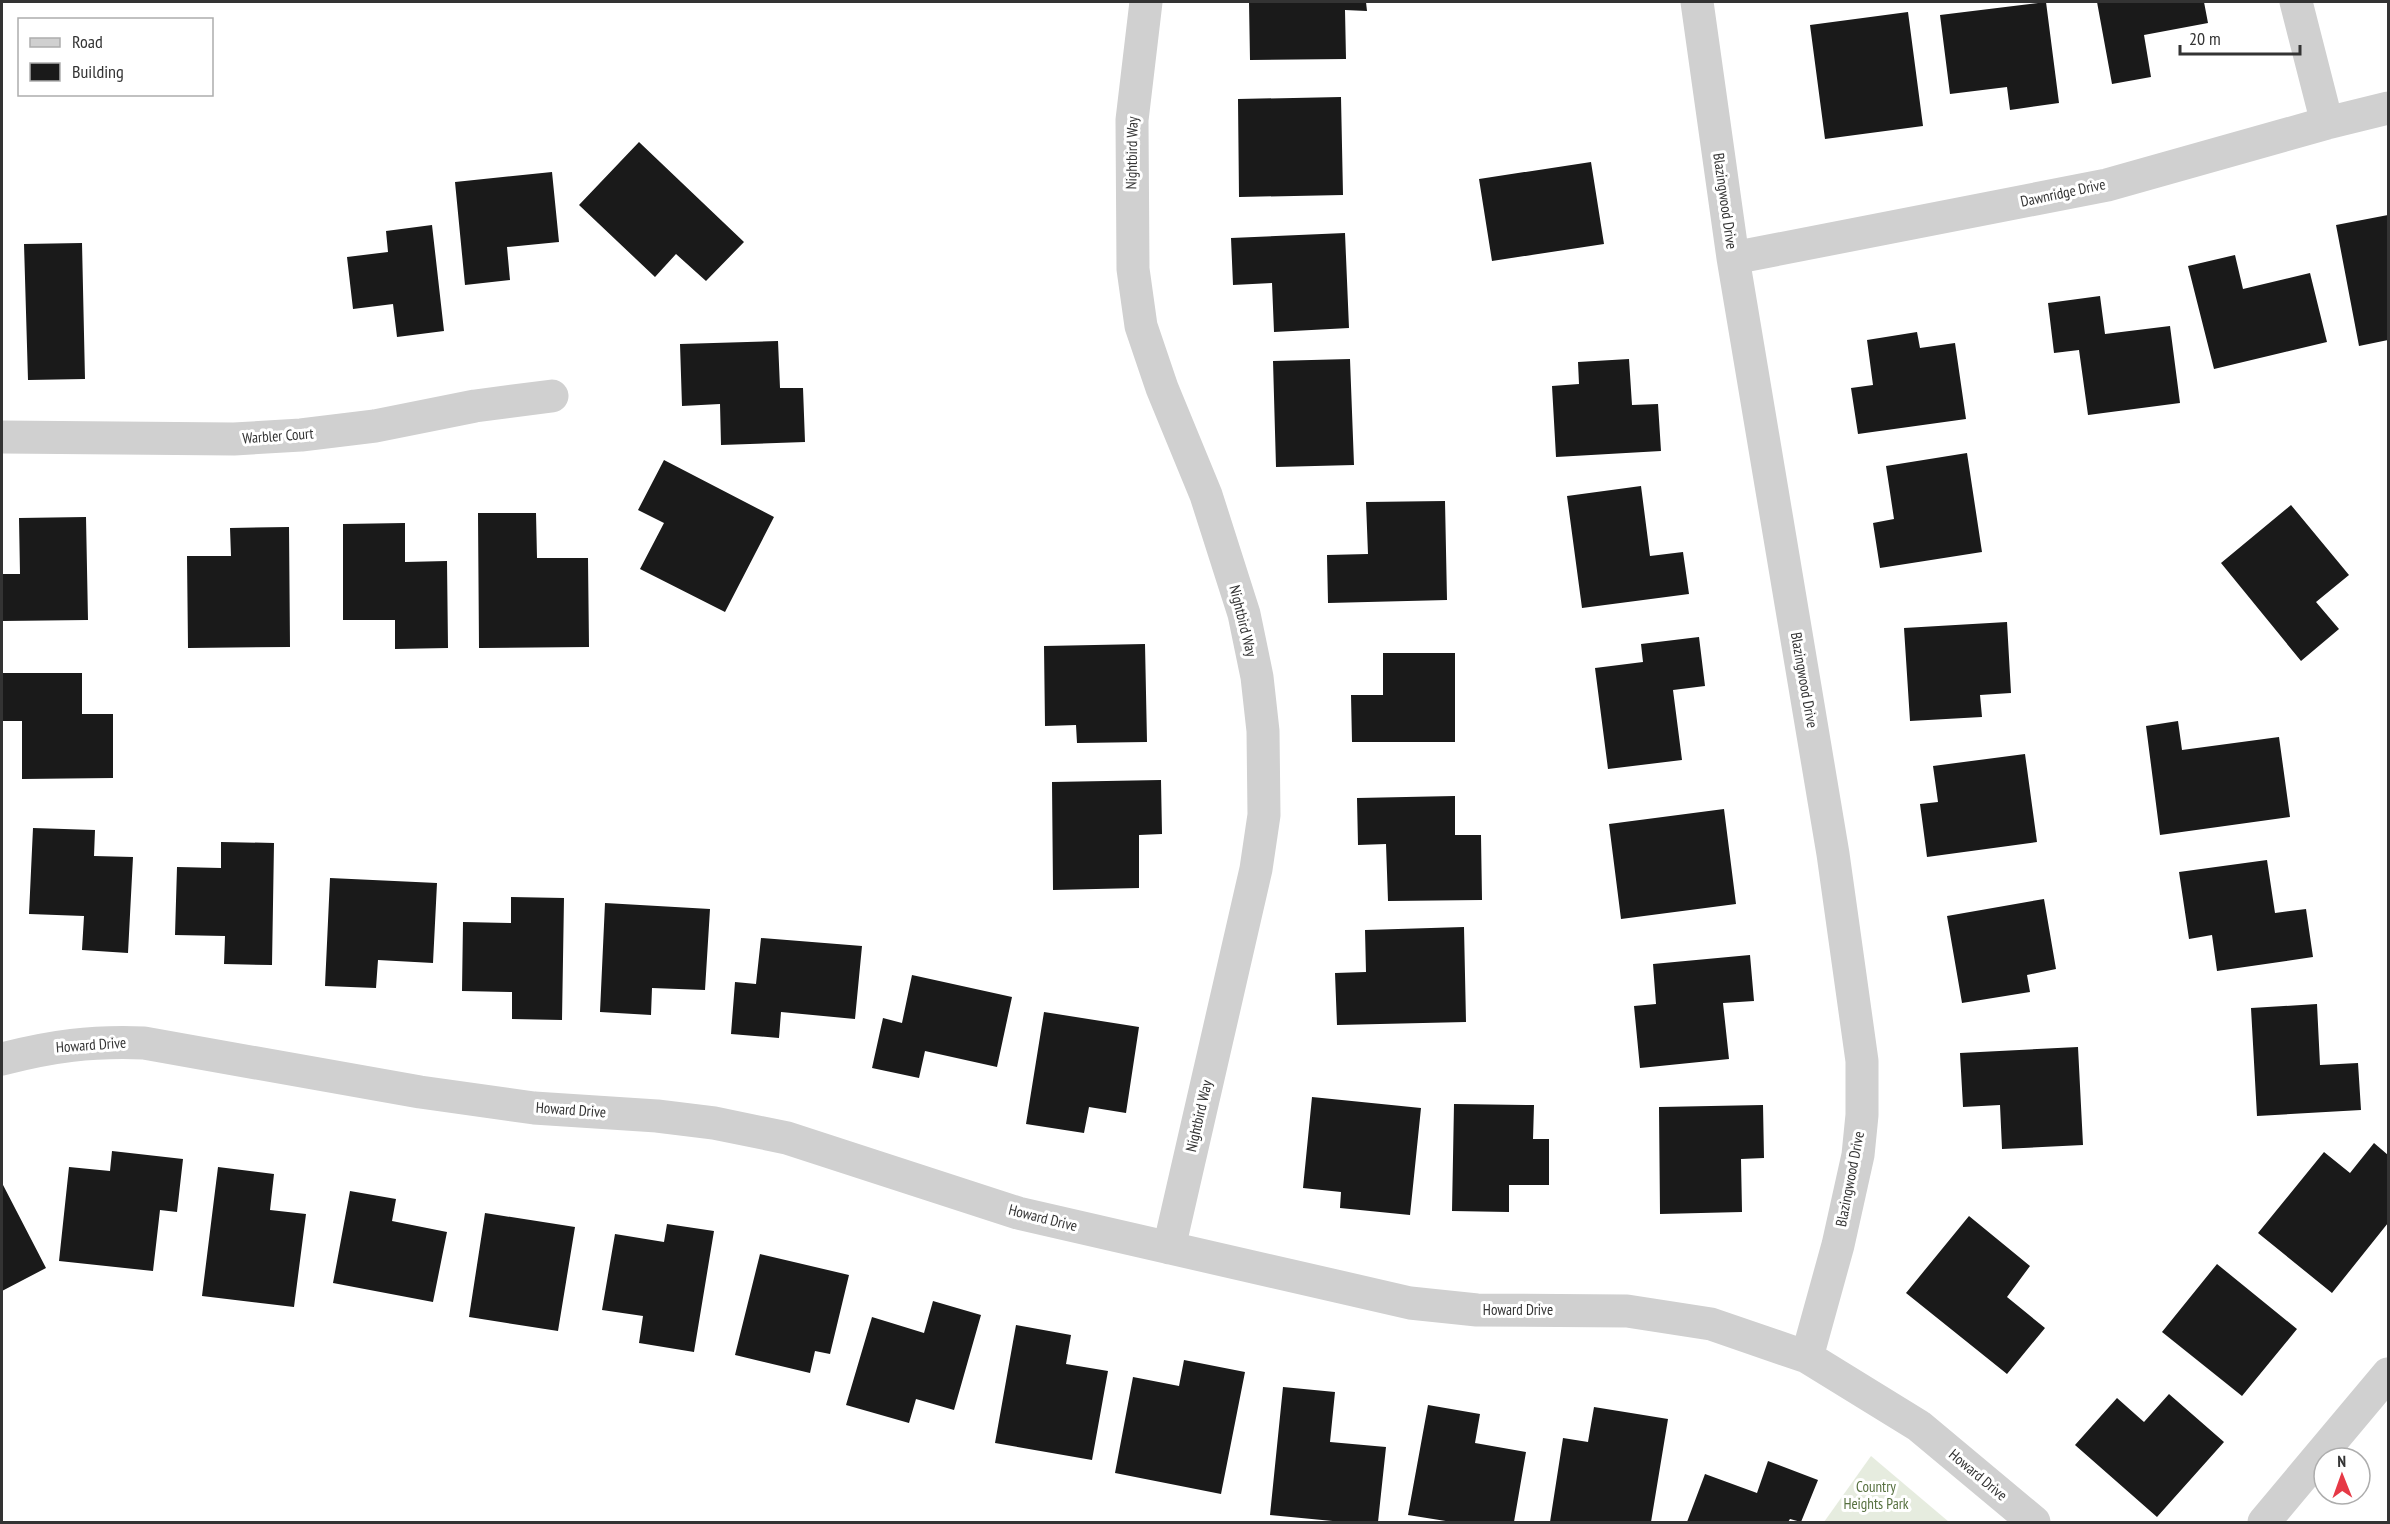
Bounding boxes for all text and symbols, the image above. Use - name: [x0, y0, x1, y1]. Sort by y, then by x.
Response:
- legend: [18, 18, 213, 96]
- scale bar: [2180, 18, 2300, 56]
- text: 20 m: [2189, 27, 2221, 50]
- text: Road: [72, 30, 103, 53]
- text: Building: [72, 60, 124, 83]
- street label: Nightbird Way: [1121, 116, 1142, 190]
- street label: Blazingwood Drive: [1709, 152, 1742, 250]
- street label: Dawnridge Drive: [2019, 174, 2107, 211]
- street label: Warbler Court: [242, 424, 314, 447]
- street label: Nightbird Way: [1225, 583, 1262, 659]
- street label: Blazingwood Drive: [1787, 631, 1822, 729]
- street label: Howard Drive: [55, 1033, 127, 1056]
- street label: Nightbird Way: [1181, 1078, 1216, 1154]
- street label: Howard Drive: [535, 1098, 607, 1121]
- street label: Blazingwood Drive: [1831, 1130, 1868, 1228]
- street label: Howard Drive: [1007, 1200, 1080, 1235]
- street label: Howard Drive: [1483, 1300, 1553, 1319]
- street label: Howard Drive: [1945, 1445, 2011, 1504]
- north arrow: [2312, 1446, 2372, 1506]
- text: N: [2337, 1451, 2346, 1471]
- park label: Country Heights Park: [1843, 1477, 1909, 1513]

